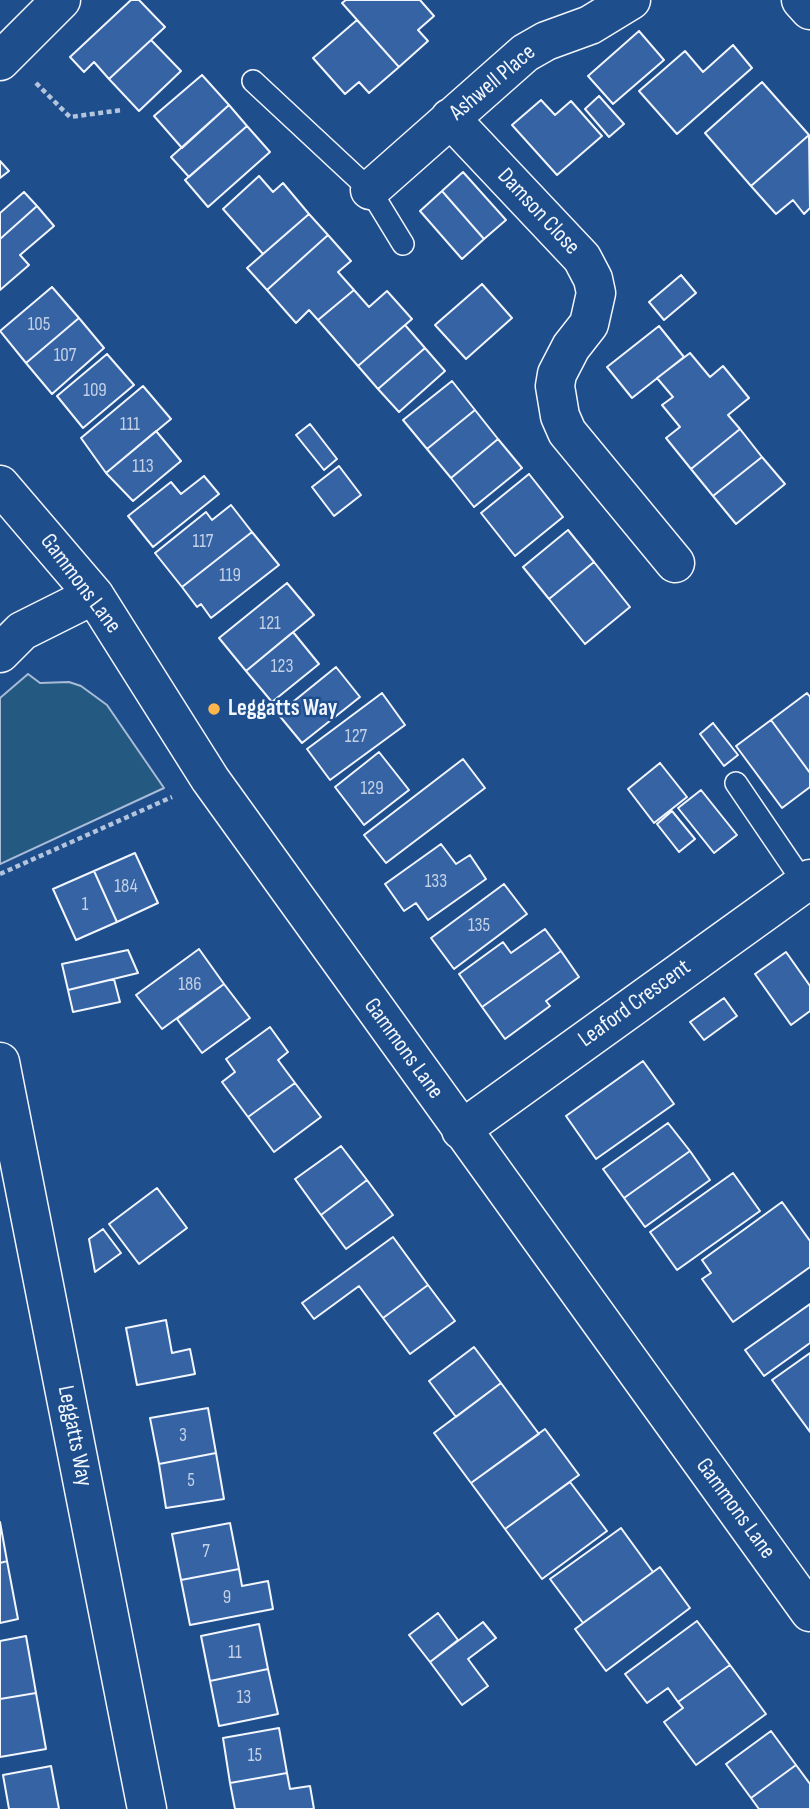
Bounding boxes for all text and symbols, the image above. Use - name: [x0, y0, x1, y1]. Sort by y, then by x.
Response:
- street label: Ashwell Place: [444, 39, 542, 127]
- street label: Damson Close: [491, 163, 585, 261]
- house number: 105: [28, 314, 50, 336]
- house number: 107: [54, 345, 76, 367]
- house number: 109: [83, 380, 107, 402]
- house number: 111: [120, 414, 140, 436]
- house number: 113: [132, 456, 154, 478]
- street label: Gammons Lane: [34, 529, 126, 639]
- house number: 117: [193, 531, 213, 553]
- house number: 119: [219, 565, 241, 587]
- house number: 121: [259, 613, 281, 635]
- house number: 123: [271, 656, 293, 678]
- place label: Leggatts Way: [228, 695, 337, 723]
- marker: Leggatts Way: [206, 701, 222, 717]
- house number: 127: [345, 726, 367, 748]
- house number: 129: [360, 778, 384, 800]
- house number: 133: [425, 871, 447, 893]
- house number: 184: [114, 876, 138, 898]
- house number: 1: [82, 894, 88, 916]
- house number: 135: [468, 915, 490, 937]
- street label: Leaford Crescent: [574, 954, 696, 1054]
- house number: 186: [178, 974, 202, 996]
- street label: Gammons Lane: [357, 993, 449, 1105]
- street label: Leggatts Way: [51, 1383, 97, 1489]
- house number: 3: [179, 1425, 187, 1447]
- street label: Gammons Lane: [689, 1453, 781, 1565]
- house number: 5: [187, 1470, 195, 1492]
- house number: 7: [202, 1541, 210, 1563]
- house number: 9: [223, 1587, 231, 1609]
- house number: 11: [228, 1642, 242, 1664]
- house number: 13: [237, 1687, 251, 1709]
- house number: 15: [248, 1745, 262, 1767]

